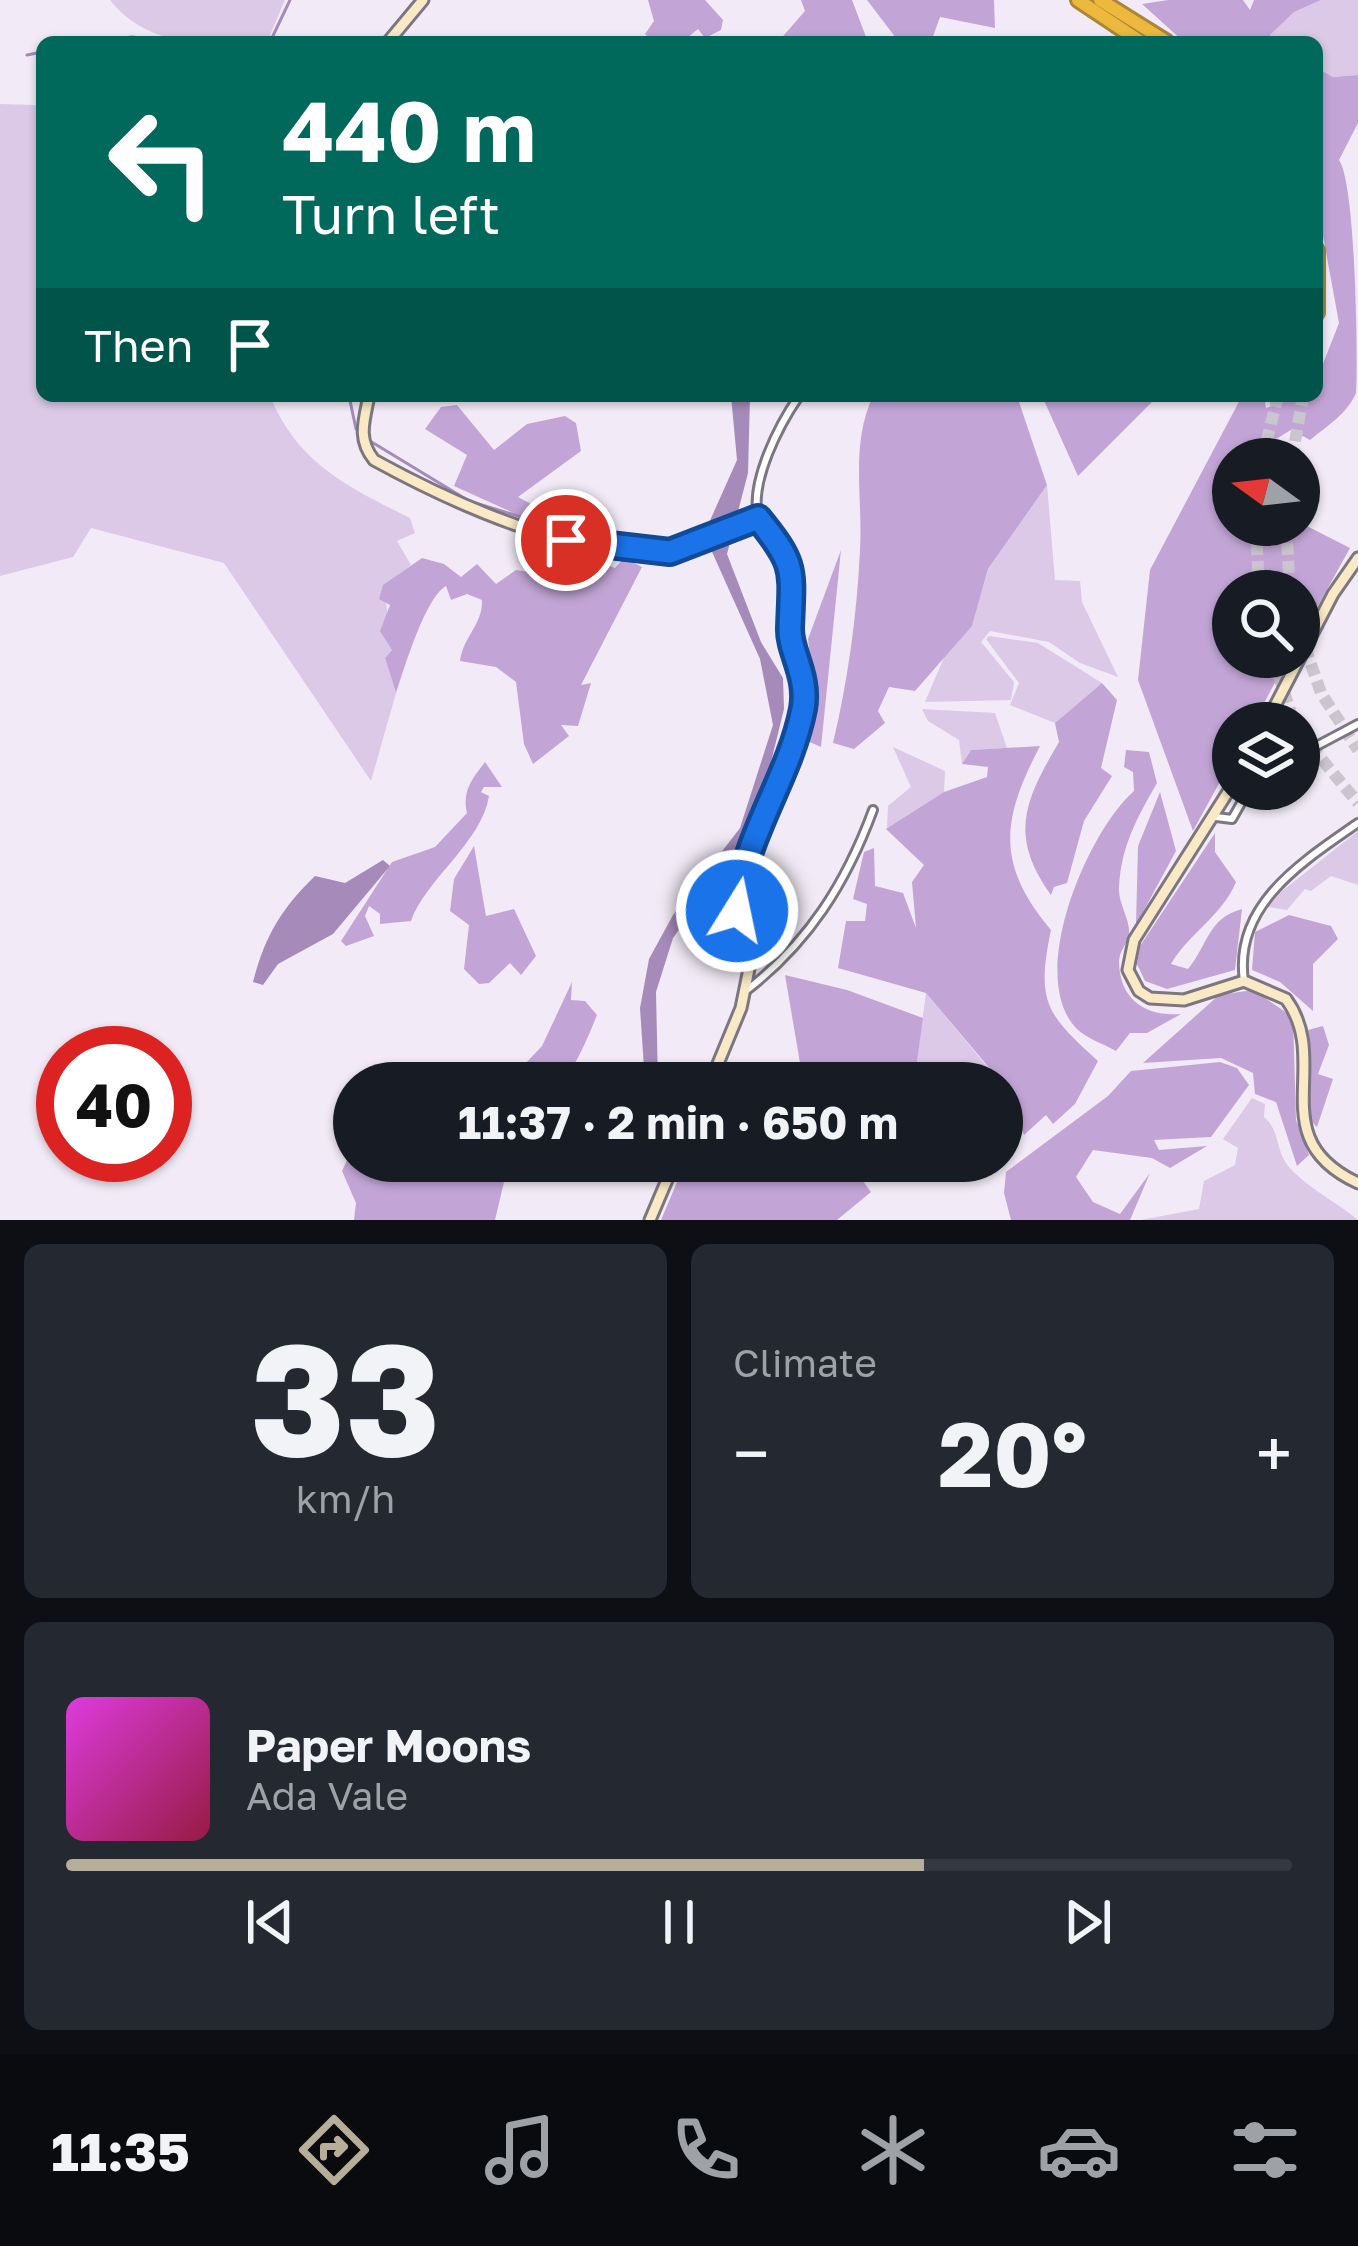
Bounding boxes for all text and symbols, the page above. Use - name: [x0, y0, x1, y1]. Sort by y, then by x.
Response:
- text: 440 m: [282, 80, 536, 180]
- icon: left: [84, 84, 240, 240]
- text: Turn left: [282, 181, 500, 246]
- icon: arrive: [217, 312, 283, 378]
- text: Then: [84, 318, 193, 372]
- north arrow: [1212, 438, 1320, 546]
- map controls: [1212, 438, 1320, 810]
- pin: [515, 489, 617, 591]
- icon: arrive: [533, 507, 599, 573]
- button: search: [1212, 570, 1320, 678]
- button: layers: [1212, 702, 1320, 810]
- position arrow: [674, 848, 800, 974]
- speed limit sign: 40: [36, 1026, 192, 1182]
- text: 11:37 · 2 min · 650 m: [458, 1095, 898, 1149]
- text: 33: [250, 1303, 441, 1490]
- text: Climate: [733, 1339, 877, 1386]
- text: 20°: [938, 1399, 1087, 1507]
- text: −: [733, 1413, 769, 1493]
- text: +: [1256, 1413, 1292, 1493]
- text: km/h: [296, 1475, 395, 1522]
- text: Paper Moons: [246, 1718, 531, 1772]
- text: Ada Vale: [246, 1772, 408, 1819]
- icon: previous: [237, 1889, 303, 1955]
- icon: pause: [646, 1889, 712, 1955]
- icon: next: [1055, 1889, 1121, 1955]
- icon: directions: [292, 2108, 376, 2192]
- icon: music: [478, 2108, 562, 2192]
- icon: phone: [664, 2108, 748, 2192]
- icon: climate: [851, 2108, 935, 2192]
- icon: car: [1037, 2108, 1121, 2192]
- icon: filters: [1223, 2108, 1307, 2192]
- text: 11:35: [51, 2118, 190, 2183]

